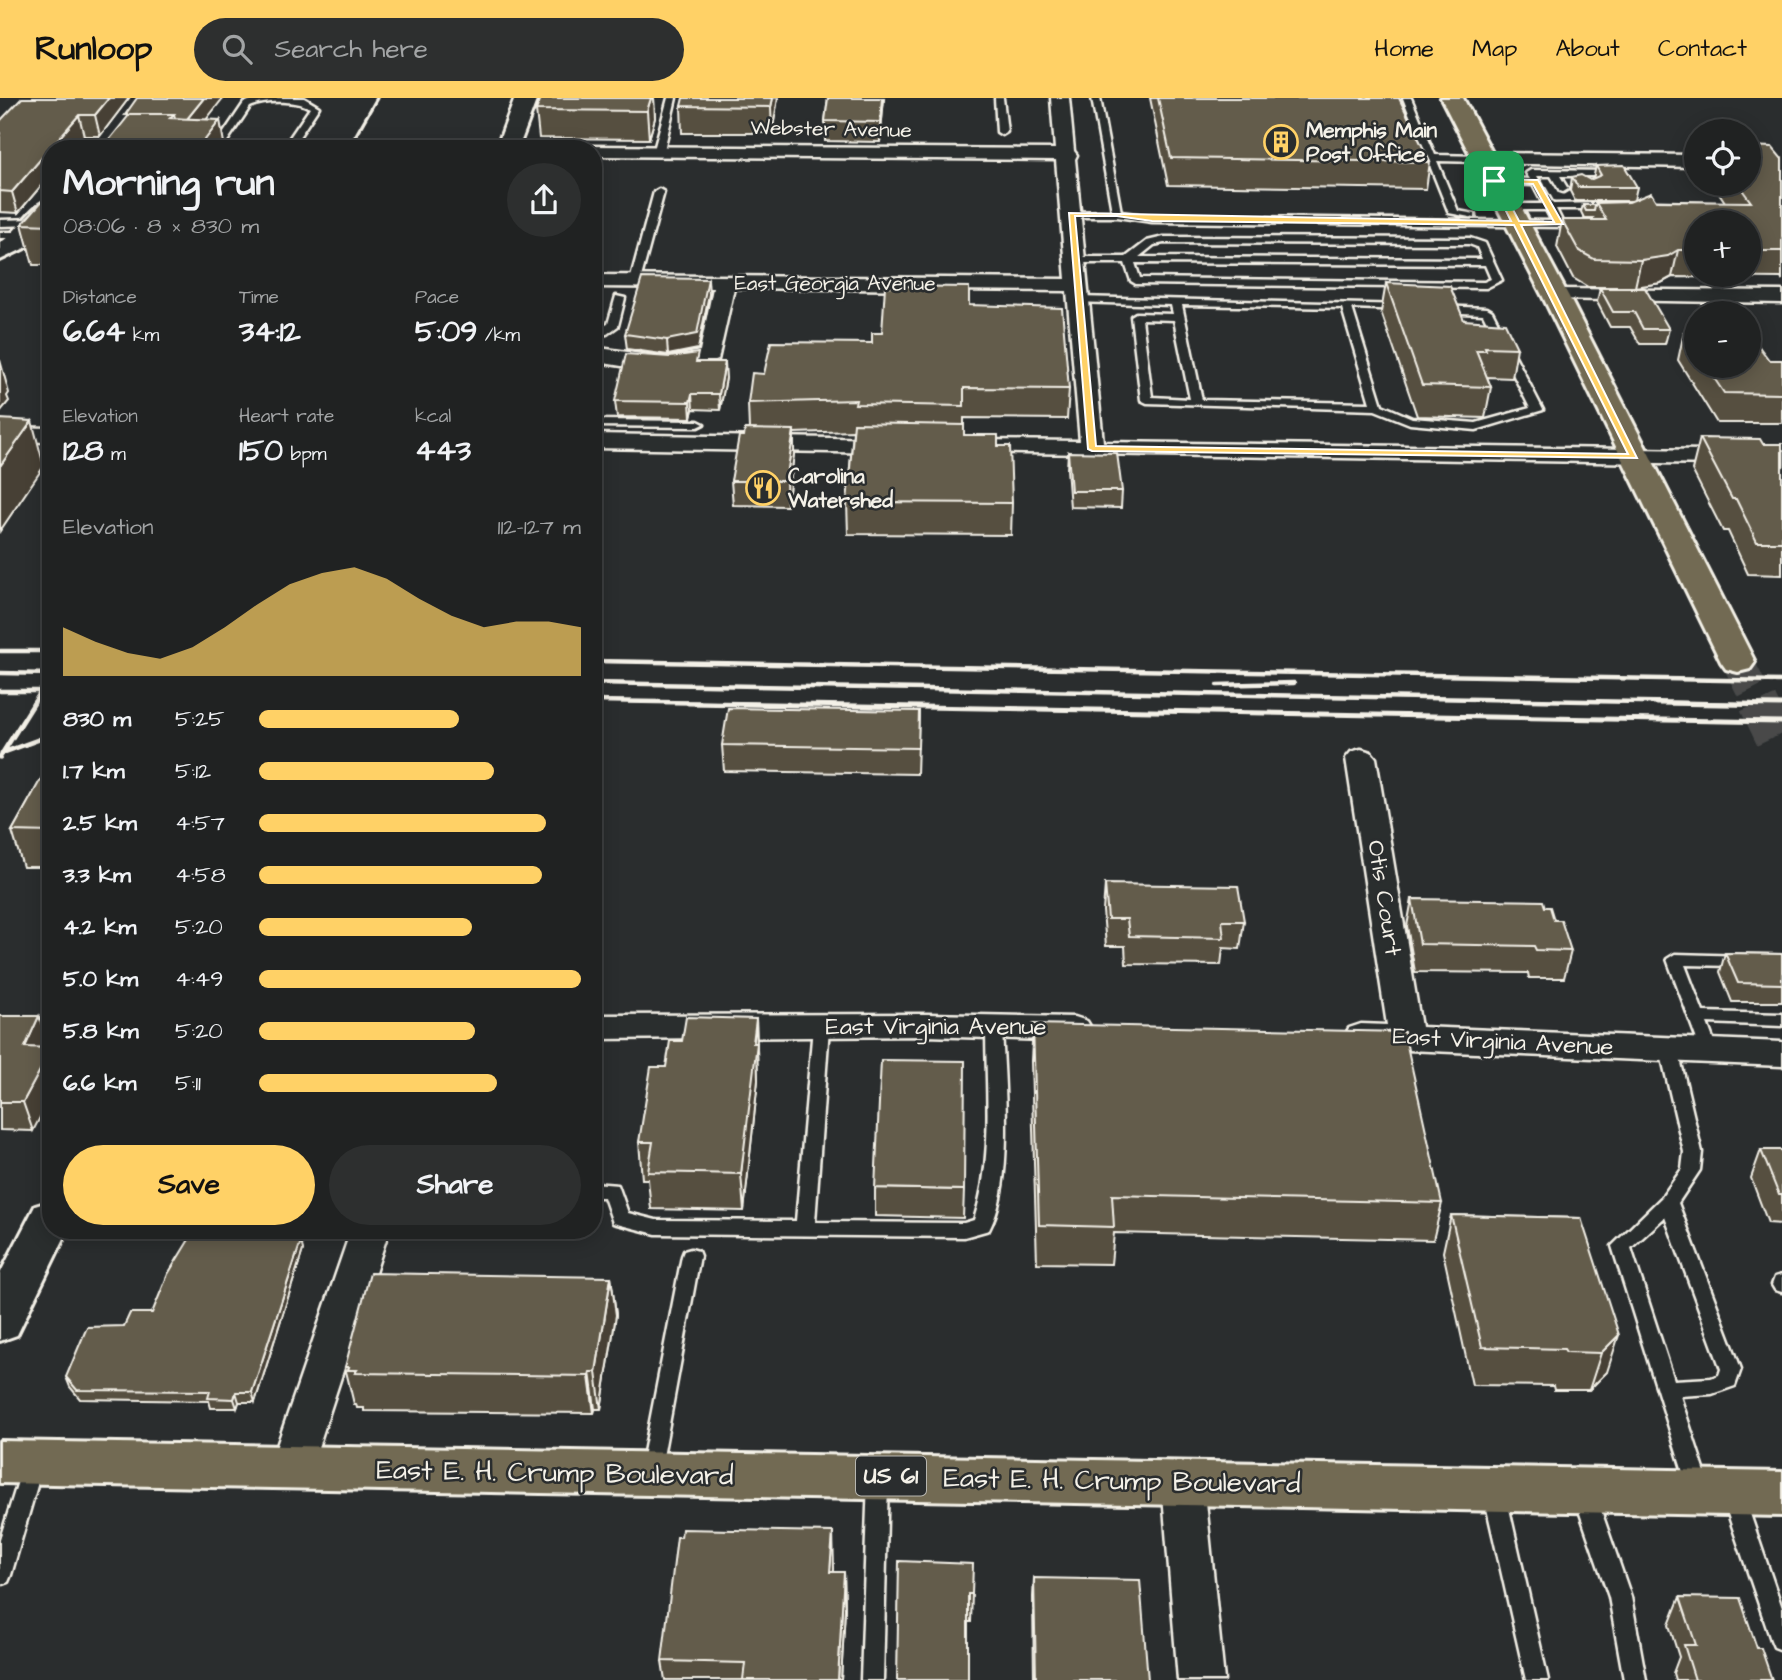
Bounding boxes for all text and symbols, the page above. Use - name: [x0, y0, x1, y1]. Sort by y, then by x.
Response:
- search box: [194, 18, 684, 81]
- text: Runloop: [35, 26, 152, 72]
- icon: search: [218, 30, 256, 68]
- text: Search here: [274, 31, 428, 67]
- text: Home: [1374, 32, 1434, 66]
- text: Map: [1472, 32, 1517, 66]
- text: About: [1555, 32, 1620, 66]
- text: Contact: [1658, 32, 1747, 66]
- street label: Webster Avenue: [750, 113, 912, 145]
- place label: Memphis Main Post Office: [1306, 116, 1438, 169]
- map controls: [1684, 119, 1761, 378]
- button: locate: [1684, 119, 1761, 196]
- building icon: Memphis Main Post Office: [1262, 123, 1300, 161]
- pin: [1464, 151, 1524, 211]
- text: Morning run: [63, 158, 275, 210]
- icon: arrive: [1475, 162, 1513, 200]
- button: share: [507, 163, 581, 237]
- text: 08:06 · 8 × 830 m: [63, 210, 259, 242]
- button: +: [1684, 210, 1761, 287]
- street label: East Georgia Avenue: [734, 269, 936, 300]
- text: Distance: [63, 284, 137, 311]
- text: Time: [239, 284, 279, 311]
- text: Pace: [415, 284, 459, 311]
- button: −: [1684, 301, 1761, 378]
- text: 6.64: [63, 311, 125, 353]
- text: 34:12: [239, 311, 301, 353]
- text: 5:09: [415, 311, 477, 353]
- text: km: [125, 322, 159, 349]
- text: /km: [477, 322, 520, 349]
- text: Elevation: [63, 403, 138, 430]
- text: Heart rate: [239, 403, 334, 430]
- text: kcal: [415, 403, 451, 430]
- text: 128: [63, 430, 103, 472]
- text: 150: [239, 430, 283, 472]
- text: 443: [415, 430, 471, 472]
- text: m: [103, 441, 126, 468]
- text: bpm: [283, 441, 327, 468]
- place label: Carolina Watershed: [787, 462, 893, 515]
- restaurant icon: Carolina Watershed: [744, 469, 782, 507]
- text: Elevation: [63, 511, 154, 543]
- text: 112–127 m: [497, 511, 581, 543]
- text: 830 m: [63, 703, 131, 735]
- text: 5:25: [175, 703, 225, 735]
- text: 1.7 km: [63, 755, 125, 787]
- text: 5:12: [175, 755, 211, 787]
- text: 2.5 km: [63, 807, 137, 839]
- text: 4:57: [175, 807, 225, 839]
- street label: Otis Court: [1358, 838, 1410, 959]
- text: 3.3 km: [63, 859, 131, 891]
- text: 4:58: [175, 859, 226, 891]
- text: 4.2 km: [63, 911, 136, 943]
- text: 5:20: [175, 911, 223, 943]
- text: 5.0 km: [63, 963, 138, 995]
- text: 4:49: [175, 963, 223, 995]
- street label: East Virginia Avenue: [825, 1010, 1047, 1045]
- text: 5.8 km: [63, 1015, 139, 1047]
- text: 5:20: [175, 1015, 223, 1047]
- street label: East Virginia Avenue: [1392, 1019, 1614, 1066]
- text: 6.6 km: [63, 1067, 136, 1099]
- text: 5:11: [175, 1067, 201, 1099]
- button: Save: [63, 1145, 315, 1225]
- button: Share: [329, 1145, 581, 1225]
- street label: East E. H. Crump Boulevard: [376, 1450, 734, 1496]
- road number: US 61: [856, 1456, 926, 1496]
- street label: East E. H. Crump Boulevard: [943, 1458, 1301, 1504]

